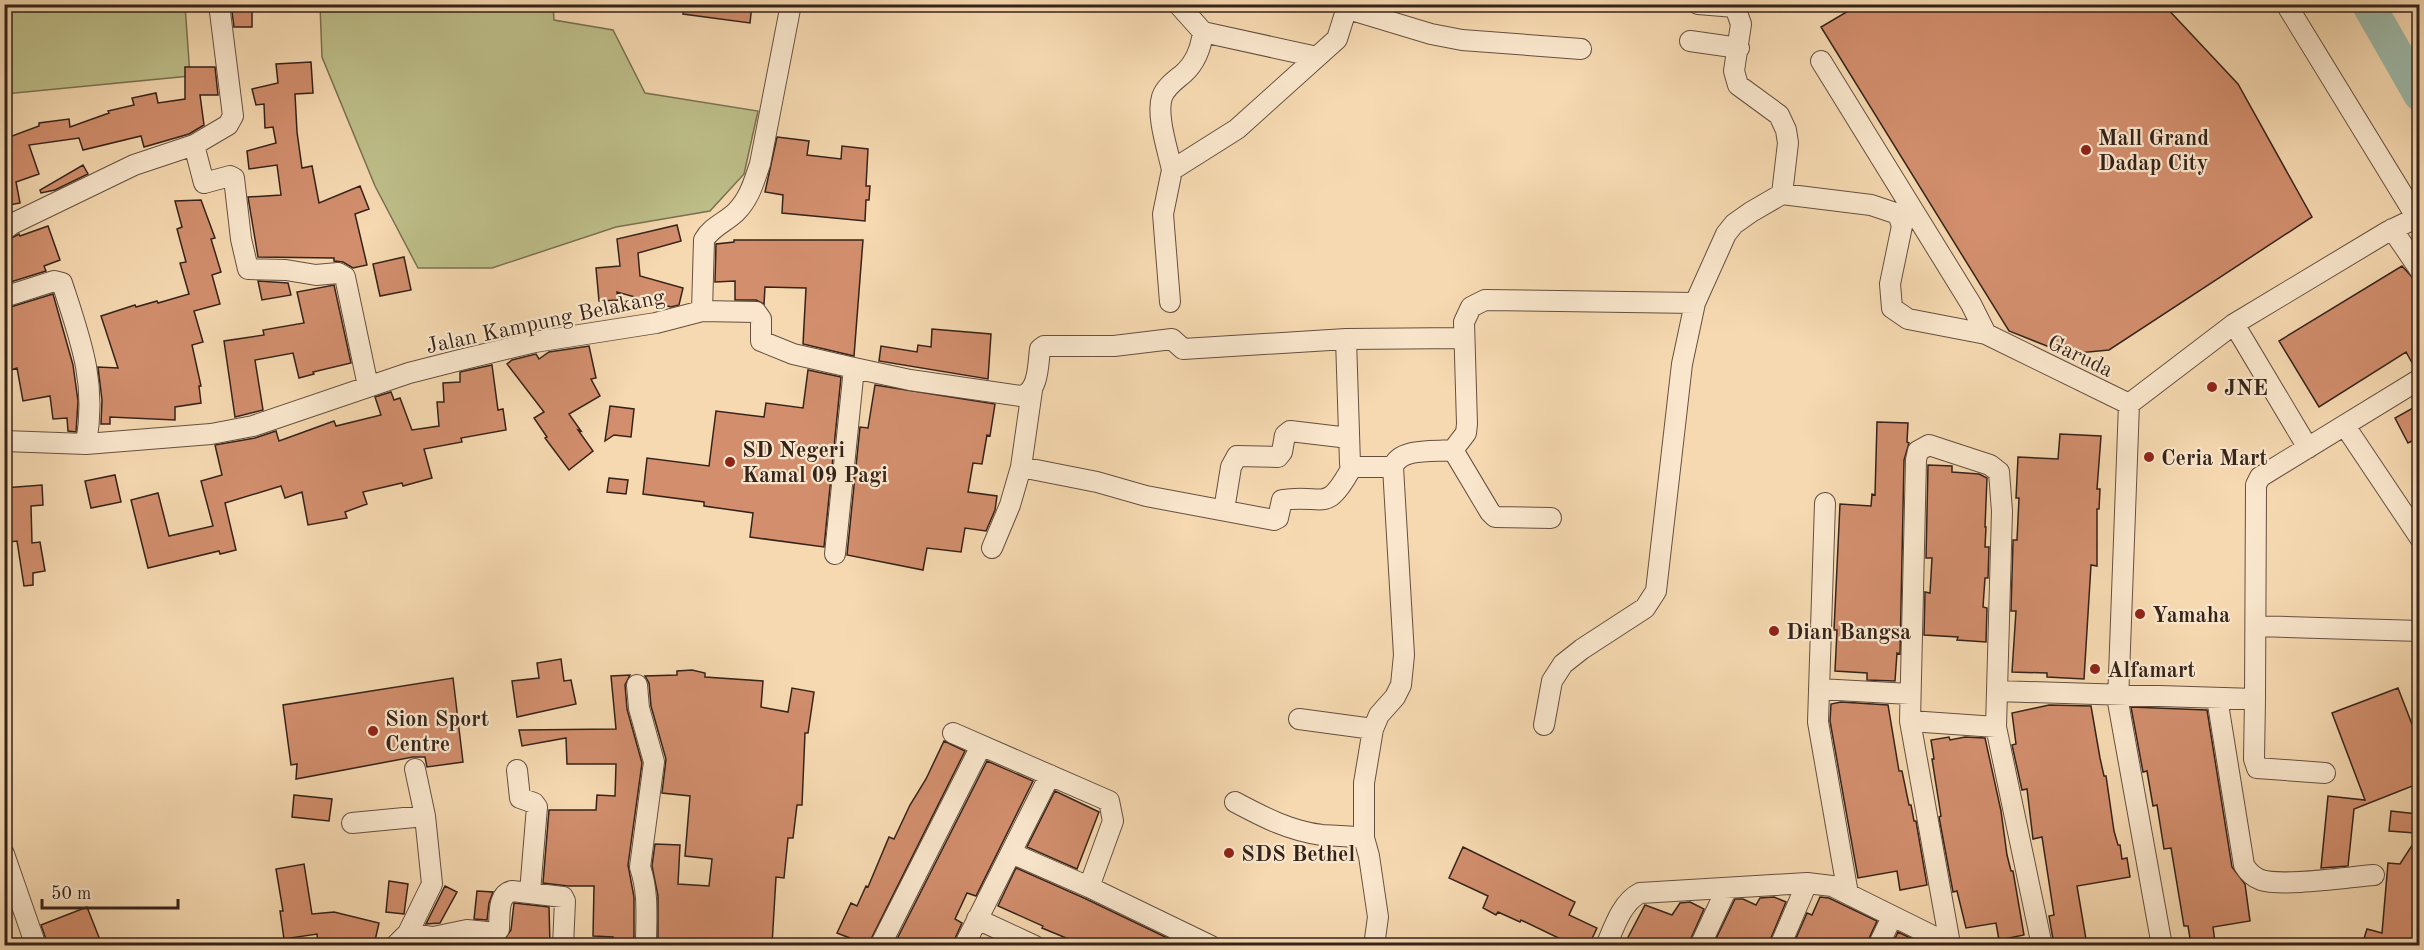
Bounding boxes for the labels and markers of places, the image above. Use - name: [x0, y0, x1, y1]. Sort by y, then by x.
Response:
- place label: Mall Grand Dadap City: [2098, 128, 2209, 175]
- marker: Mall Grand Dadap City: [2079, 143, 2093, 157]
- place label: JNE: [2224, 378, 2268, 400]
- marker: JNE: [2205, 380, 2219, 394]
- place label: SD Negeri Kamal 09 Pagi: [742, 440, 888, 487]
- place label: Ceria Mart: [2161, 448, 2268, 470]
- marker: Ceria Mart: [2142, 450, 2156, 464]
- marker: SD Negeri Kamal 09 Pagi: [723, 455, 737, 469]
- place label: Yamaha: [2152, 605, 2230, 627]
- marker: Yamaha: [2133, 607, 2147, 621]
- place label: Dian Bangsa: [1786, 622, 1911, 644]
- marker: Dian Bangsa: [1767, 624, 1781, 638]
- place label: Alfamart: [2107, 660, 2196, 682]
- marker: Alfamart: [2088, 662, 2102, 676]
- place label: Sion Sport Centre: [385, 709, 489, 756]
- marker: Sion Sport Centre: [366, 724, 380, 738]
- place label: SDS Bethel: [1241, 844, 1355, 866]
- marker: SDS Bethel: [1222, 846, 1236, 860]

